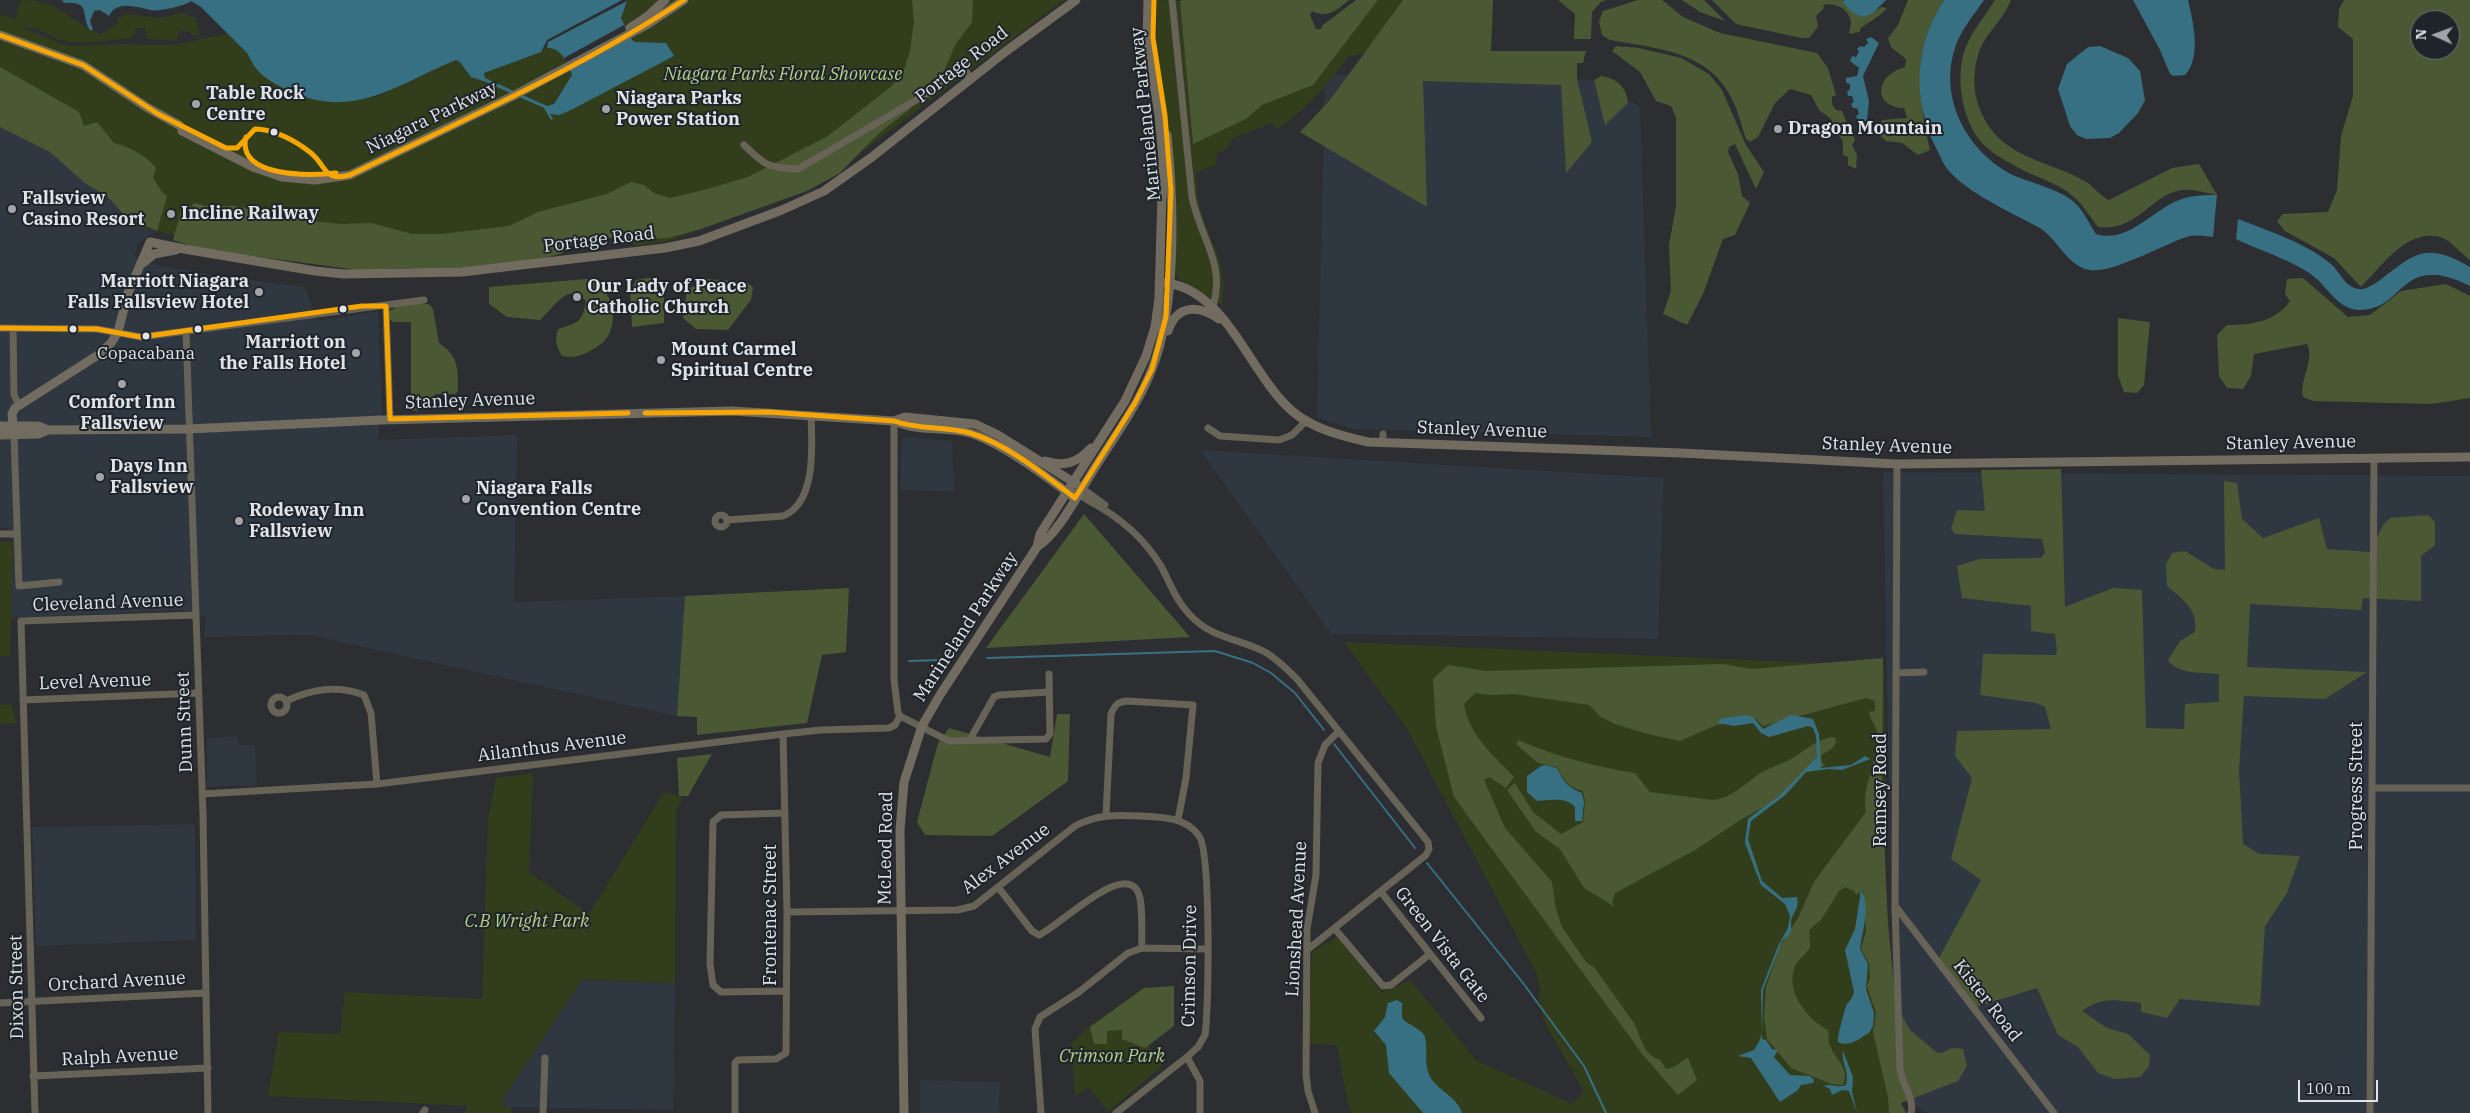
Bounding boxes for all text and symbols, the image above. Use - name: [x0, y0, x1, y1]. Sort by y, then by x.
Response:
- north arrow: [2410, 10, 2460, 60]
- street label: Portage Road: [911, 22, 1013, 108]
- street label: Marineland Parkway: [1126, 26, 1166, 202]
- text: N: [2412, 29, 2430, 40]
- park label: Niagara Parks Floral Showcase: [664, 64, 902, 86]
- street label: Niagara Parkway: [363, 77, 501, 159]
- place label: Table Rock Centre: [206, 83, 304, 126]
- place label: Niagara Parks Power Station: [616, 88, 742, 130]
- marker: Table Rock Centre: [190, 98, 202, 110]
- marker: Niagara Parks Power Station: [600, 103, 612, 115]
- place label: Dragon Mountain: [1788, 118, 1942, 140]
- marker: Dragon Mountain: [1772, 123, 1784, 135]
- unlabelled marker: [269, 127, 279, 137]
- place label: Fallsview Casino Resort: [22, 188, 144, 230]
- marker: Fallsview Casino Resort: [6, 203, 18, 215]
- place label: Incline Railway: [181, 203, 319, 225]
- marker: Incline Railway: [165, 208, 177, 220]
- street label: Portage Road: [542, 222, 656, 258]
- place label: Marriott Niagara Falls Fallsview Hotel: [67, 271, 249, 314]
- place label: Our Lady of Peace Catholic Church: [587, 276, 747, 318]
- marker: Marriott Niagara Falls Fallsview Hotel: [253, 286, 265, 298]
- marker: Our Lady of Peace Catholic Church: [571, 291, 583, 303]
- unlabelled marker: [338, 304, 348, 314]
- unlabelled marker: [68, 324, 78, 334]
- unlabelled marker: [193, 324, 203, 334]
- marker: Copacabana: [141, 331, 151, 341]
- place label: Marriott on the Falls Hotel: [219, 332, 346, 374]
- place label: Mount Carmel Spiritual Centre: [671, 339, 813, 382]
- place label: Copacabana: [97, 344, 195, 364]
- marker: Marriott on the Falls Hotel: [350, 347, 362, 359]
- marker: Mount Carmel Spiritual Centre: [655, 354, 667, 366]
- marker: Comfort Inn Fallsview: [116, 378, 128, 390]
- street label: Stanley Avenue: [405, 388, 535, 414]
- place label: Comfort Inn Fallsview: [68, 392, 176, 434]
- street label: Stanley Avenue: [1417, 417, 1547, 443]
- street label: Stanley Avenue: [2226, 431, 2356, 455]
- street label: Stanley Avenue: [1822, 433, 1952, 459]
- place label: Days Inn Fallsview: [110, 456, 194, 498]
- marker: Days Inn Fallsview: [94, 471, 106, 483]
- place label: Niagara Falls Convention Centre: [476, 478, 641, 520]
- marker: Niagara Falls Convention Centre: [460, 493, 472, 505]
- place label: Rodeway Inn Fallsview: [249, 500, 364, 542]
- marker: Rodeway Inn Fallsview: [233, 515, 245, 527]
- street label: Marineland Parkway: [909, 548, 1023, 706]
- street label: Cleveland Avenue: [32, 590, 184, 616]
- street label: Level Avenue: [39, 669, 151, 695]
- street label: Dunn Street: [172, 671, 198, 773]
- street label: Progress Street: [2346, 722, 2368, 850]
- street label: Ailanthus Avenue: [476, 727, 628, 767]
- street label: Ramsey Road: [1870, 733, 1892, 847]
- street label: McLeod Road: [874, 791, 898, 905]
- street label: Alex Avenue: [958, 819, 1054, 899]
- street label: Lionshead Avenue: [1282, 841, 1312, 997]
- street label: Frontenac Street: [760, 844, 782, 986]
- street label: Green Vista Gate: [1390, 883, 1494, 1007]
- street label: Crimson Drive: [1178, 905, 1202, 1027]
- park label: C.B Wright Park: [465, 911, 589, 933]
- street label: Dixon Street: [5, 935, 29, 1039]
- street label: Kister Road: [1948, 956, 2026, 1046]
- street label: Orchard Avenue: [48, 968, 186, 996]
- street label: Ralph Avenue: [61, 1043, 179, 1071]
- park label: Crimson Park: [1059, 1046, 1165, 1068]
- scale bar: [2300, 1070, 2380, 1102]
- text: 100 m: [2306, 1079, 2351, 1098]

